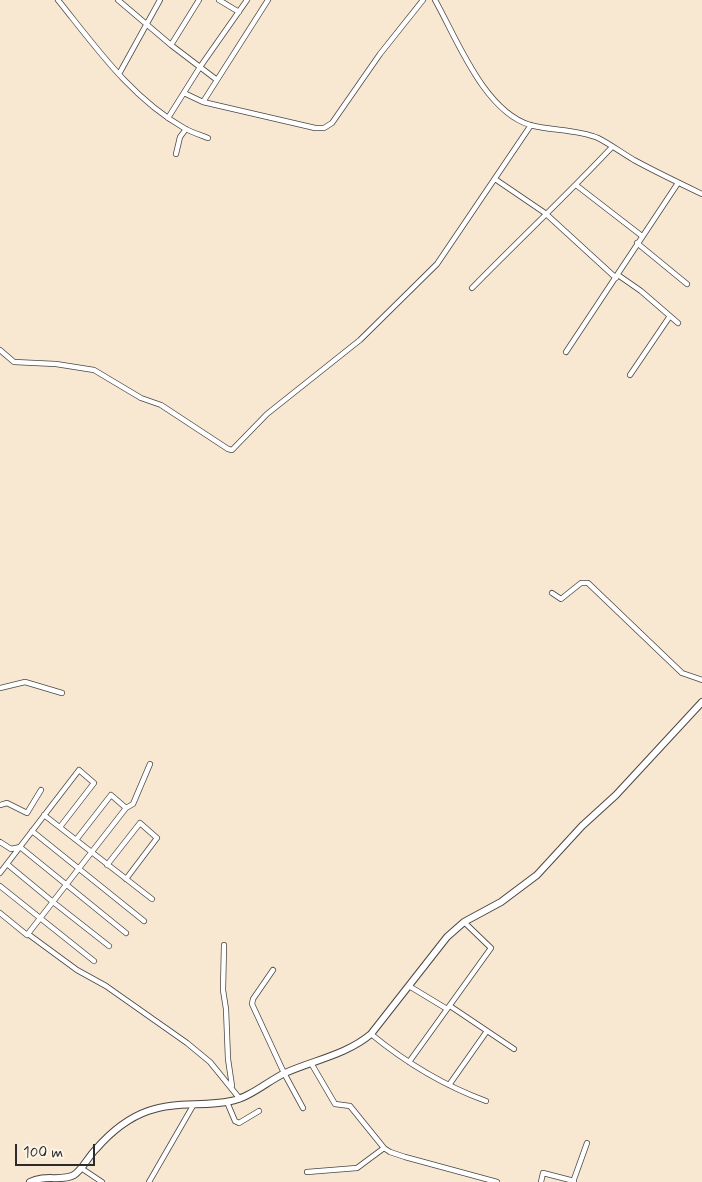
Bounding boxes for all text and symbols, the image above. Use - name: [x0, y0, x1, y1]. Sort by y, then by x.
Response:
- scale bar: [18, 1134, 98, 1166]
- text: 100 m: [23, 1143, 63, 1163]

